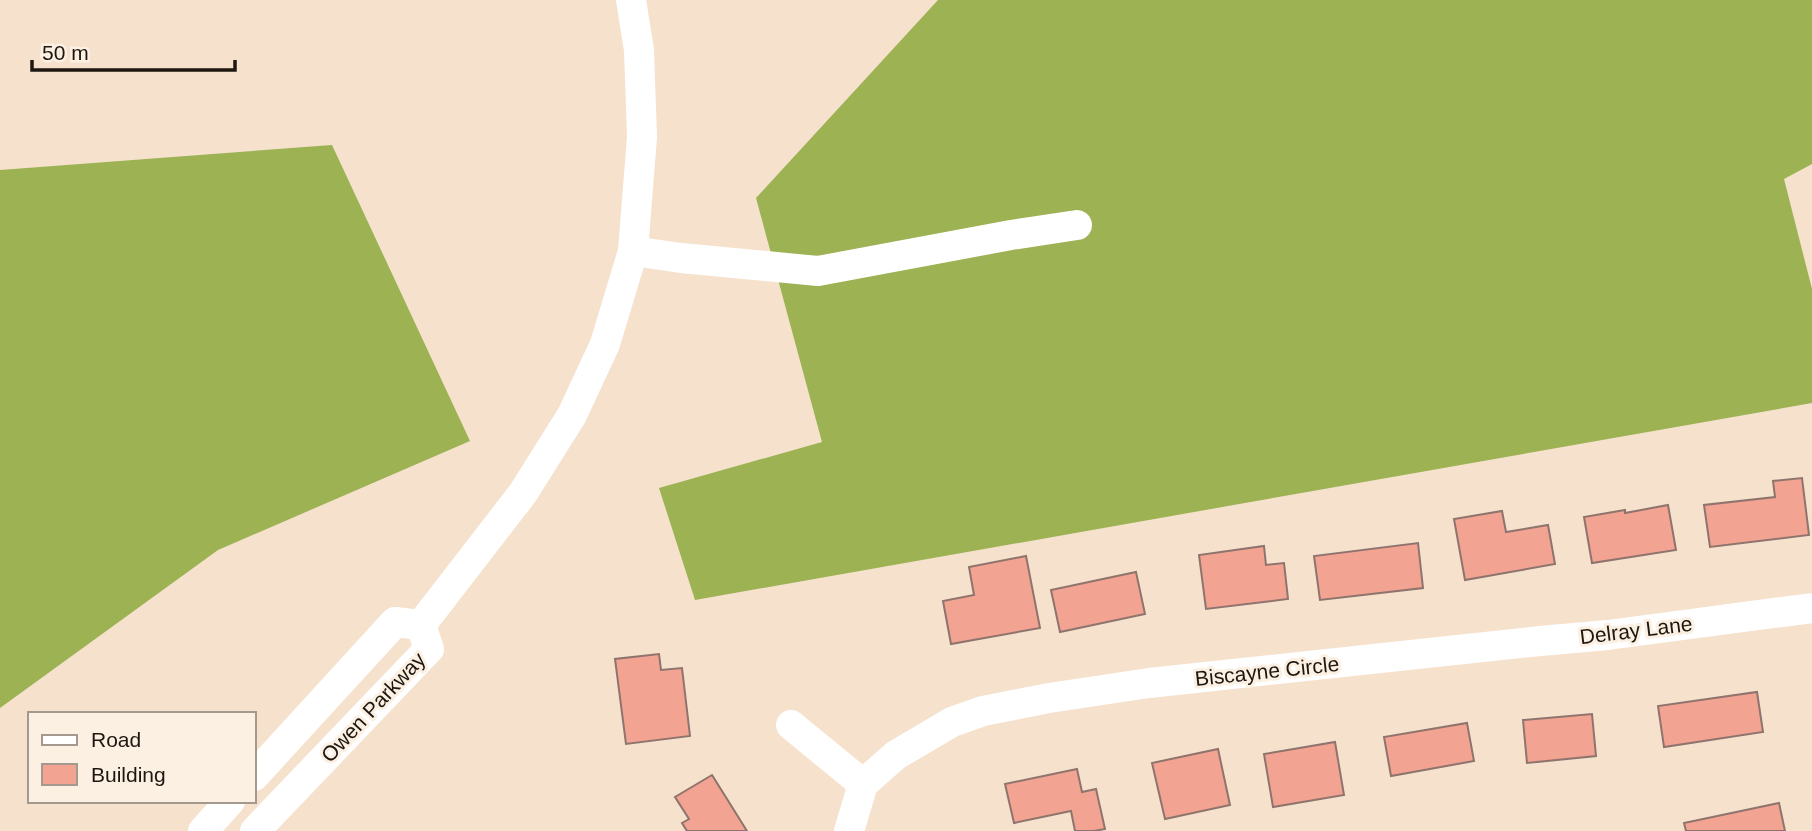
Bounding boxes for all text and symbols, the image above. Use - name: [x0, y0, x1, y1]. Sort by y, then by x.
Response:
- scale bar: [32, 28, 234, 72]
- text: 50 m: [42, 41, 89, 64]
- street label: Delray Lane: [1578, 612, 1694, 648]
- street label: Owen Parkway: [316, 647, 430, 766]
- street label: Biscayne Circle: [1194, 652, 1340, 690]
- legend: [28, 712, 256, 803]
- text: Road: [91, 728, 141, 751]
- text: Building: [91, 763, 166, 786]

